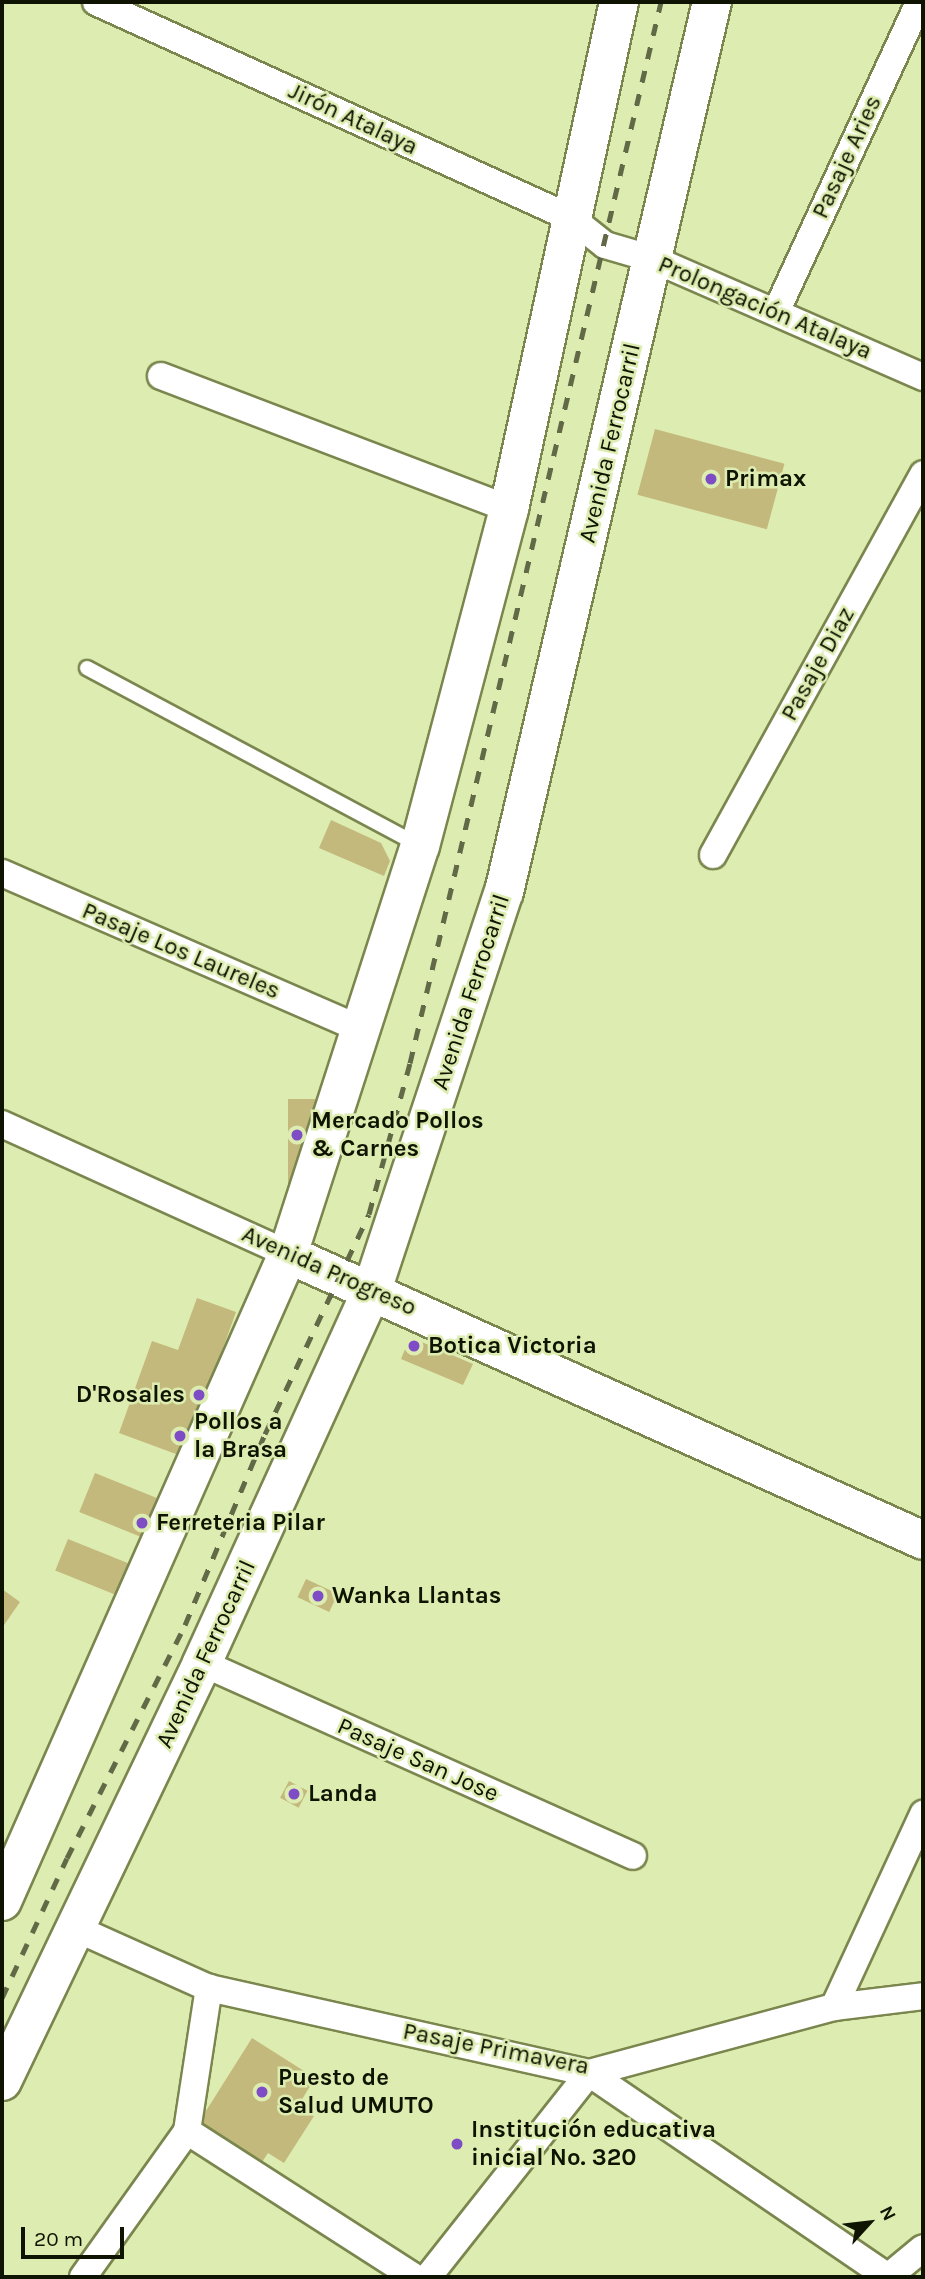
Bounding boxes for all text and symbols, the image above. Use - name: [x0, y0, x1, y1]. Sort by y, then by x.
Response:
- street label: Jirón Atalaya: [284, 77, 422, 161]
- street label: Pasaje Aries: [806, 91, 888, 223]
- street label: Prolongación Atalaya: [654, 250, 876, 366]
- street label: Avenida Ferrocarril: [573, 340, 647, 546]
- place label: Primax: [725, 465, 806, 493]
- marker: Primax: [703, 471, 719, 487]
- street label: Pasaje Diaz: [775, 602, 861, 726]
- street label: Avenida Ferrocarril: [426, 891, 516, 1093]
- street label: Pasaje Los Laureles: [78, 896, 284, 1006]
- place label: Mercado Pollos & Carnes: [311, 1107, 484, 1163]
- marker: Mercado Pollos & Carnes: [289, 1127, 305, 1143]
- street label: Avenida Progreso: [237, 1220, 421, 1322]
- place label: Botica Victoria: [428, 1332, 597, 1360]
- marker: Botica Victoria: [406, 1338, 422, 1354]
- place label: D'Rosales: [76, 1381, 185, 1409]
- marker: D'Rosales: [191, 1387, 207, 1403]
- place label: Pollos a la Brasa: [194, 1408, 287, 1464]
- marker: Pollos a la Brasa: [172, 1428, 188, 1444]
- place label: Ferreteria Pilar: [156, 1509, 325, 1537]
- marker: Ferreteria Pilar: [134, 1515, 150, 1531]
- street label: Avenida Ferrocarril: [150, 1556, 262, 1752]
- place label: Wanka Llantas: [332, 1582, 501, 1610]
- marker: Wanka Llantas: [310, 1588, 326, 1604]
- street label: Pasaje San Jose: [333, 1712, 503, 1808]
- place label: Landa: [308, 1780, 378, 1808]
- marker: Landa: [286, 1786, 302, 1802]
- street label: Pasaje Primavera: [401, 2017, 591, 2081]
- place label: Puesto de Salud UMUTO: [278, 2064, 434, 2120]
- marker: Puesto de Salud UMUTO: [252, 2082, 272, 2102]
- place label: Institución educativa inicial No. 320: [471, 2116, 716, 2172]
- marker: Institución educativa inicial No. 320: [449, 2136, 465, 2152]
- north arrow: [834, 2188, 904, 2258]
- text: N: [875, 2202, 901, 2225]
- scale bar: [24, 2212, 128, 2256]
- text: 20 m: [34, 2227, 83, 2251]

